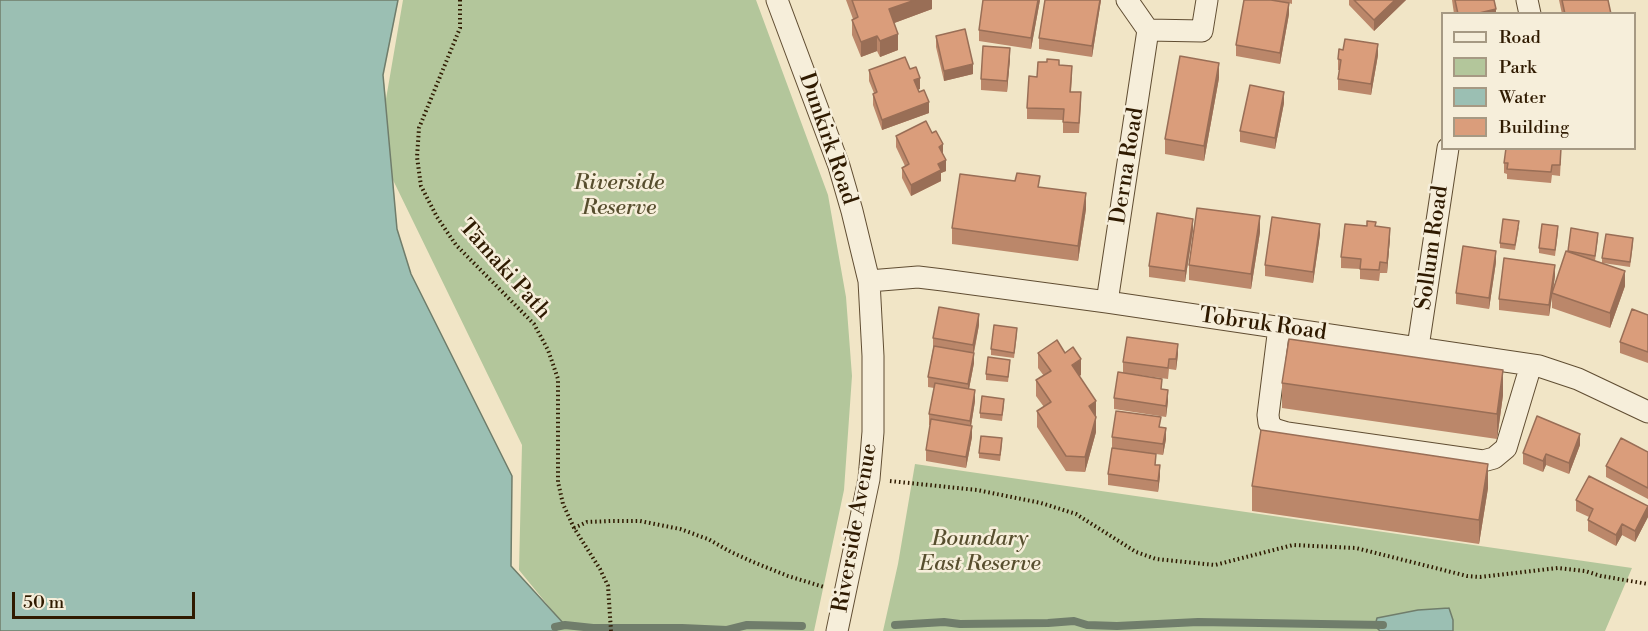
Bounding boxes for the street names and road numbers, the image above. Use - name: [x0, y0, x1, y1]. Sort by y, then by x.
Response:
- street label: Dunkirk Road: [792, 70, 862, 208]
- street label: Derna Road: [1106, 106, 1150, 226]
- street label: Sollum Road: [1411, 184, 1455, 312]
- street label: Tāmaki Path: [452, 215, 556, 325]
- street label: Tobruk Road: [1198, 303, 1328, 347]
- street label: Riverside Avenue: [828, 441, 884, 615]

